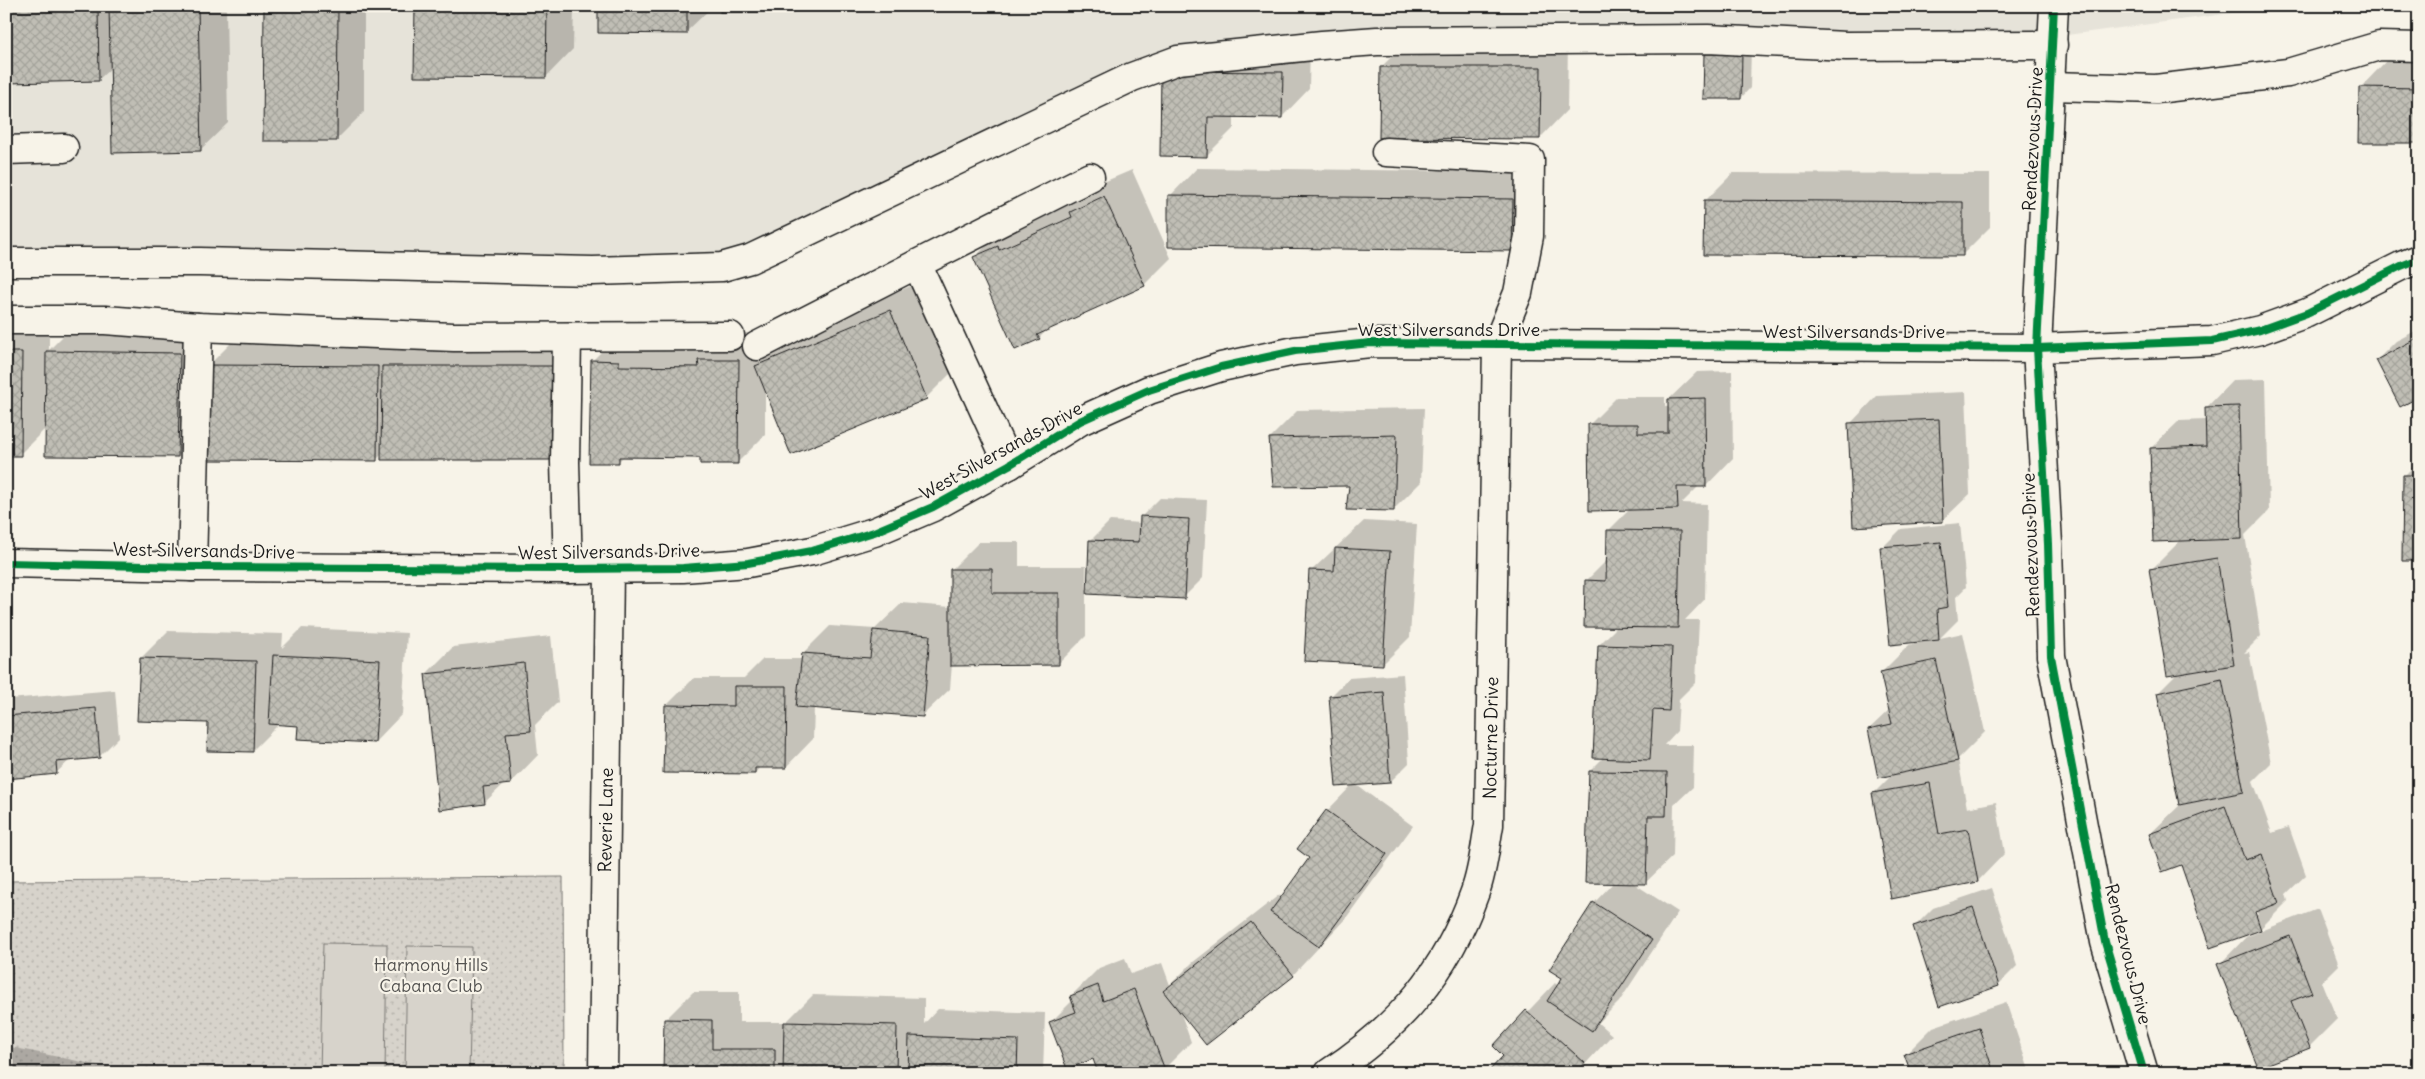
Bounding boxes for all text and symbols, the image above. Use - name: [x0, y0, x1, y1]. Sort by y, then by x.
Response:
- street label: Rendezvous Drive: [2017, 66, 2048, 212]
- street label: West Silversands Drive: [1358, 318, 1540, 341]
- street label: West Silversands Drive: [1763, 320, 1945, 343]
- street label: West Silversands Drive: [915, 396, 1086, 505]
- street label: Rendezvous Drive: [2016, 472, 2045, 618]
- street label: West Silversands Drive: [113, 537, 295, 564]
- street label: West Silversands Drive: [518, 538, 700, 565]
- street label: Nocturne Drive: [1478, 677, 1503, 799]
- street label: Reverie Lane: [593, 767, 618, 873]
- street label: Rendezvous Drive: [2100, 881, 2157, 1027]
- park label: Harmony Hills Cabana Club: [374, 953, 488, 997]

